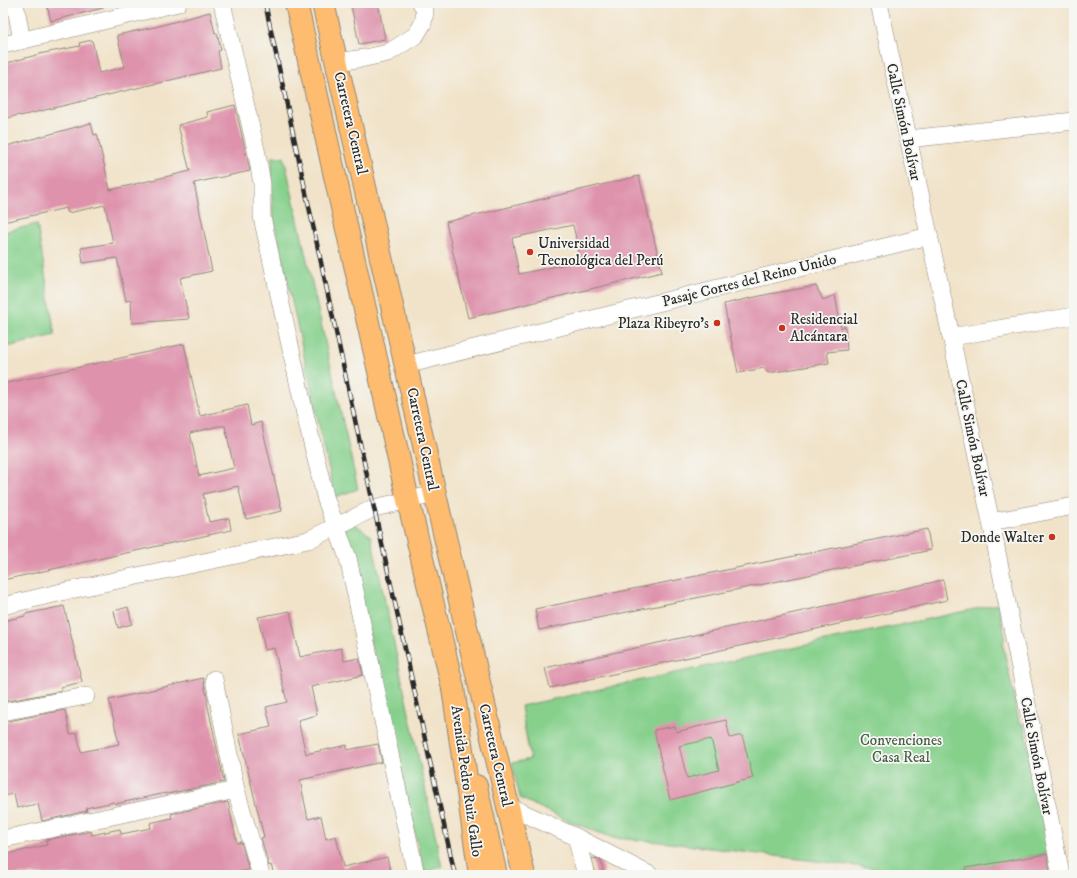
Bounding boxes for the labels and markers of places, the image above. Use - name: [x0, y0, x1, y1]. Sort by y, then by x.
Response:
- place label: Universidad Tecnológica del Perú: [538, 234, 663, 270]
- marker: Universidad Tecnológica del Perú: [525, 247, 535, 257]
- place label: Residencial Alcántara: [790, 310, 858, 346]
- place label: Plaza Ribeyro’s: [618, 314, 709, 333]
- marker: Plaza Ribeyro’s: [712, 318, 722, 328]
- marker: Residencial Alcántara: [777, 323, 787, 333]
- place label: Donde Walter: [961, 528, 1044, 547]
- marker: Donde Walter: [1047, 532, 1057, 542]

